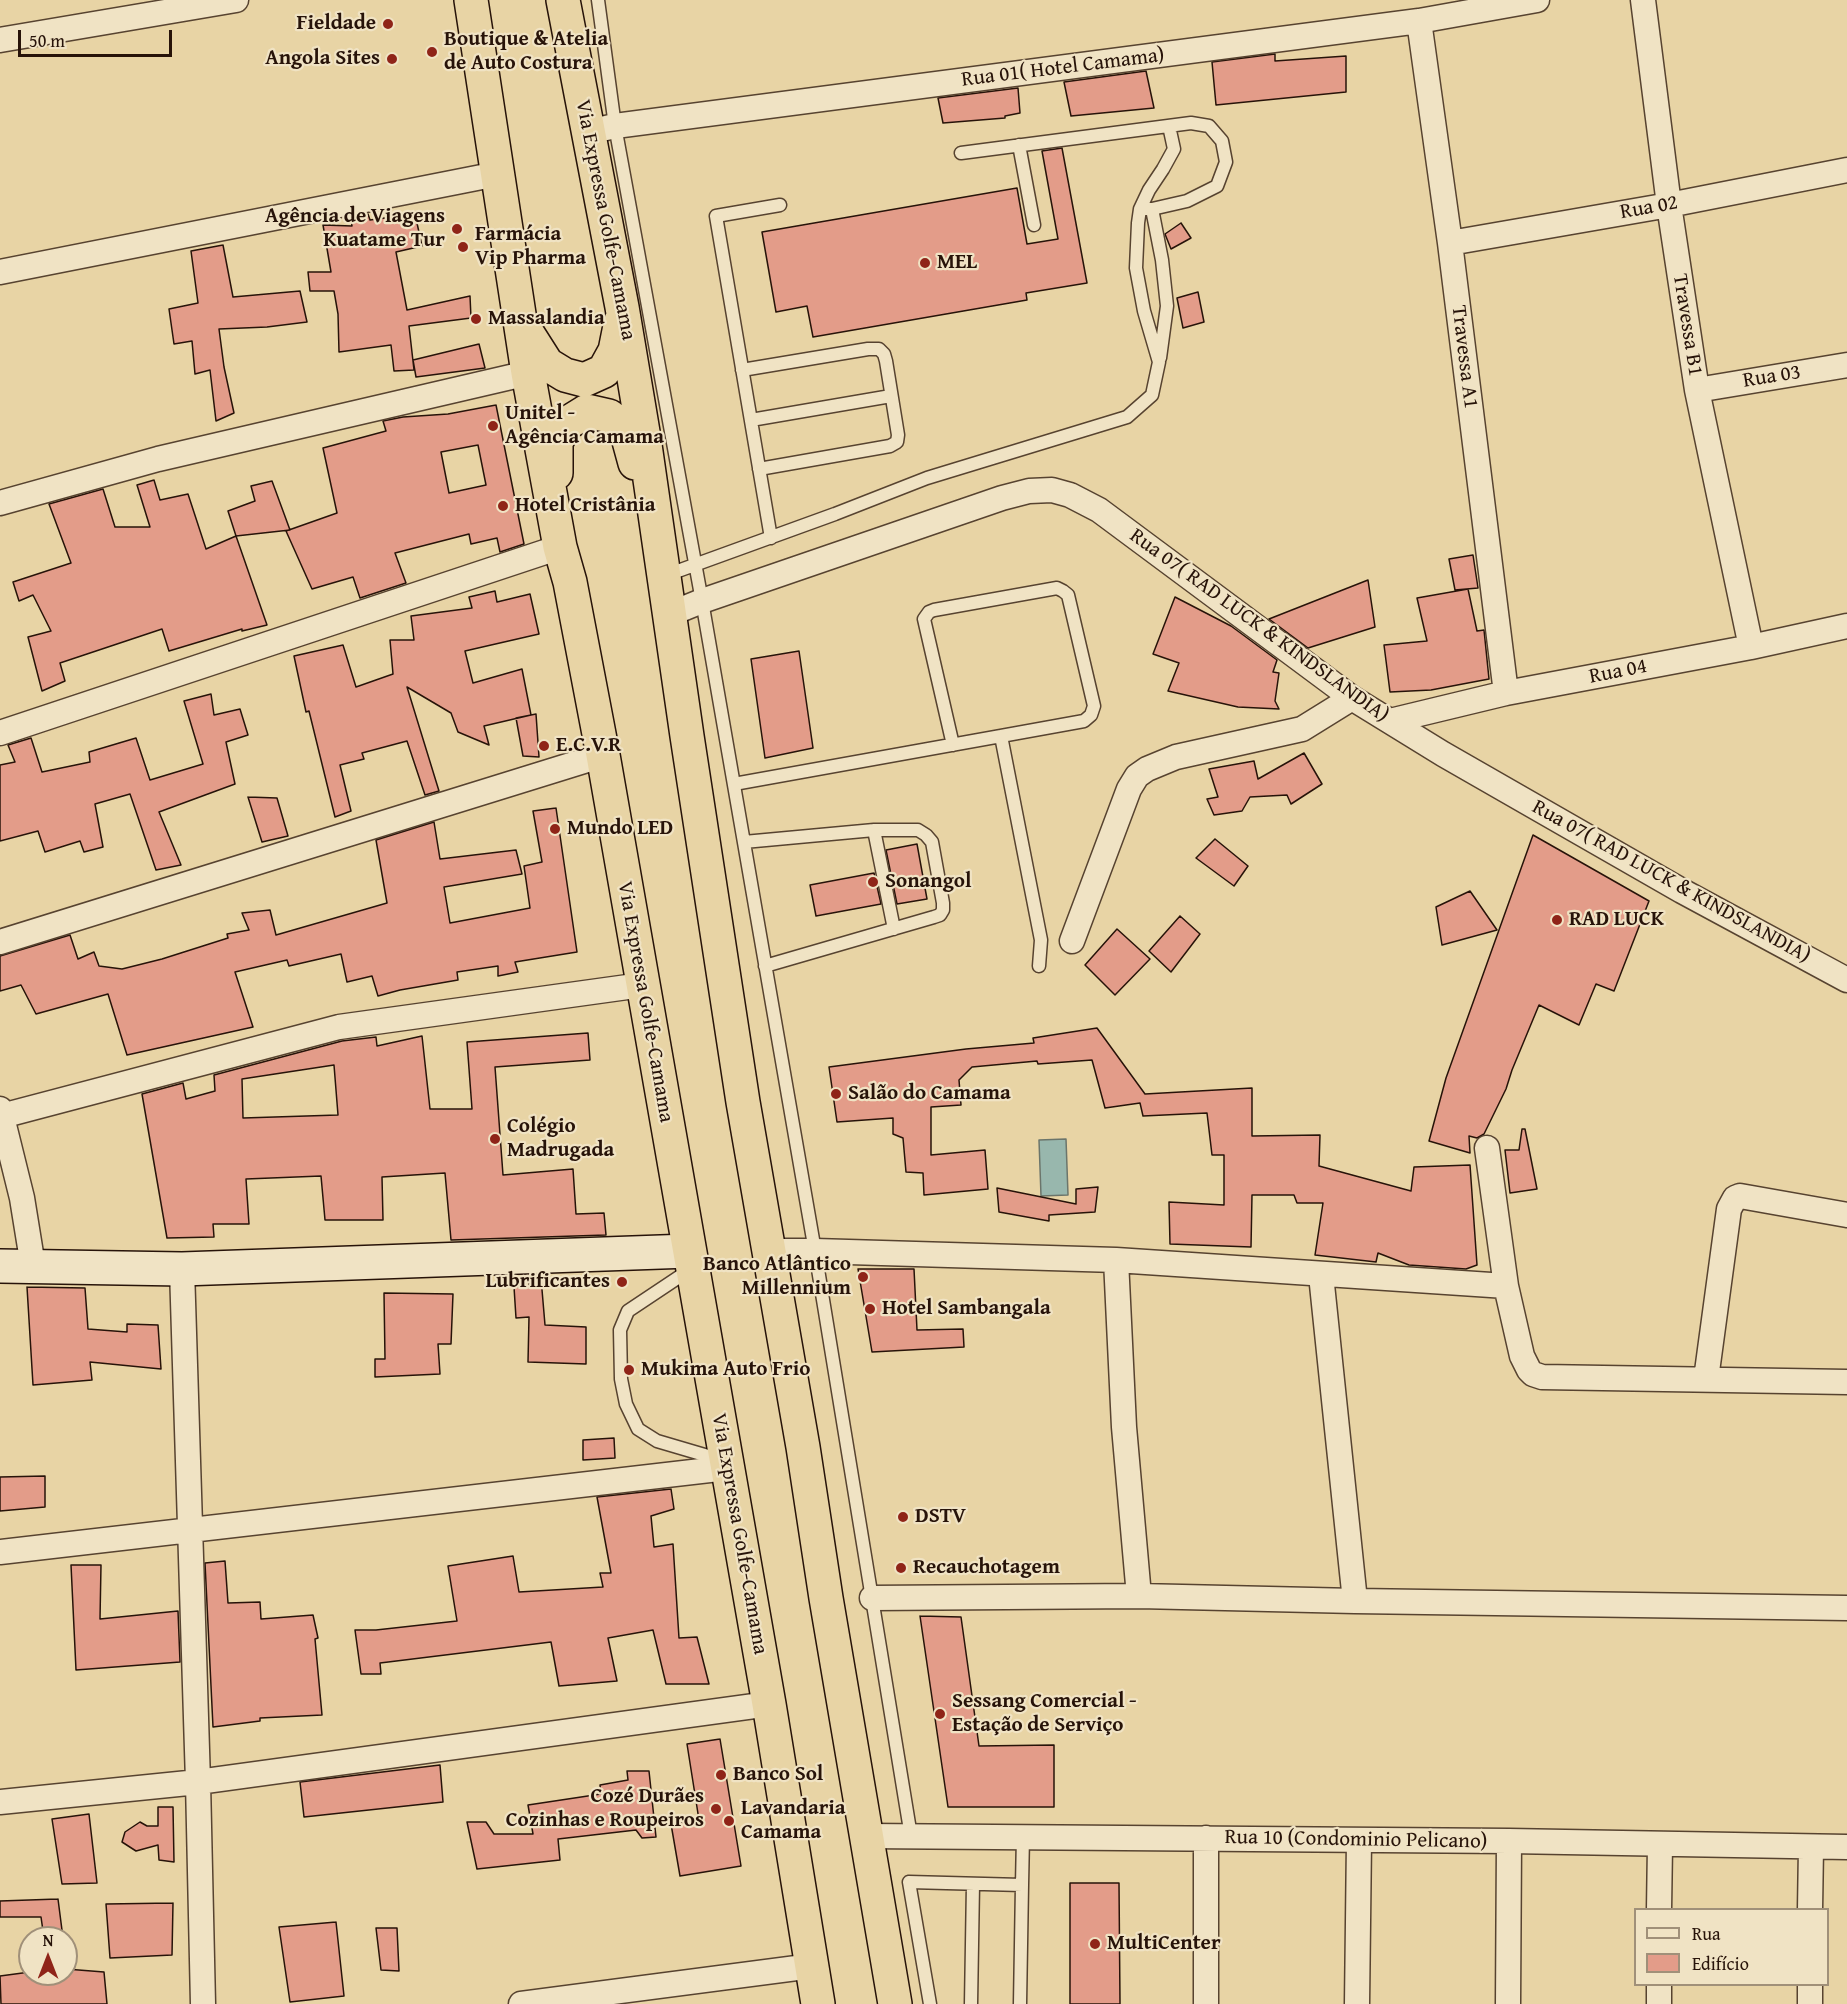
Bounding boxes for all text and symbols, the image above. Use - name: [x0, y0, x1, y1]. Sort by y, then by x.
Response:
- place label: Fieldade: [297, 11, 376, 37]
- marker: Fieldade: [381, 17, 395, 31]
- scale bar: [21, 18, 176, 56]
- text: 50 m: [29, 27, 65, 54]
- place label: Boutique & Atelia de Auto Costura: [444, 27, 608, 77]
- street label: Rua 01( Hotel Camama): [960, 43, 1166, 93]
- marker: Boutique & Atelia de Auto Costura: [425, 45, 439, 59]
- place label: Angola Sites: [265, 46, 380, 72]
- marker: Angola Sites: [385, 52, 399, 66]
- street label: Via Expressa Golfe-Camama: [569, 98, 641, 342]
- street label: Rua 02: [1618, 191, 1680, 225]
- place label: Agência de Viagens Kuatame Tur: [265, 204, 445, 254]
- marker: Agência de Viagens Kuatame Tur: [450, 222, 464, 236]
- place label: Farmácia Vip Pharma: [475, 222, 586, 272]
- marker: Farmácia Vip Pharma: [456, 240, 470, 254]
- place label: MEL: [937, 250, 977, 276]
- marker: MEL: [918, 256, 932, 270]
- street label: Travessa B1: [1667, 272, 1707, 378]
- street label: Travessa A1: [1445, 304, 1483, 410]
- place label: Massalandia: [488, 306, 605, 332]
- marker: Massalandia: [469, 312, 483, 326]
- street label: Rua 03: [1741, 360, 1803, 394]
- place label: Unitel - Agência Camama: [505, 401, 664, 451]
- marker: Unitel - Agência Camama: [486, 419, 500, 433]
- place label: Hotel Cristânia: [515, 493, 656, 519]
- marker: Hotel Cristânia: [496, 499, 510, 513]
- street label: Rua 07( RAD LUCK & KINDSLANDIA): [1125, 523, 1393, 729]
- street label: Rua 04: [1587, 654, 1649, 690]
- place label: E.C.V.R: [556, 733, 621, 759]
- marker: E.C.V.R: [537, 739, 551, 753]
- street label: Rua 07( RAD LUCK & KINDSLANDIA): [1527, 795, 1815, 969]
- place label: Mundo LED: [567, 816, 673, 842]
- marker: Mundo LED: [548, 822, 562, 836]
- place label: Sonangol: [885, 869, 972, 895]
- marker: Sonangol: [866, 875, 880, 889]
- street label: Via Expressa Golfe-Camama: [611, 879, 679, 1125]
- place label: RAD LUCK: [1569, 907, 1664, 933]
- marker: RAD LUCK: [1550, 913, 1564, 927]
- place label: Salão do Camama: [848, 1081, 1011, 1107]
- marker: Salão do Camama: [829, 1087, 843, 1101]
- place label: Colégio Madrugada: [507, 1114, 614, 1164]
- marker: Colégio Madrugada: [488, 1132, 502, 1146]
- place label: Banco Atlântico Millennium: [703, 1252, 851, 1302]
- place label: Lubrificantes: [485, 1269, 610, 1295]
- marker: Banco Atlântico Millennium: [856, 1270, 870, 1284]
- marker: Lubrificantes: [615, 1275, 629, 1289]
- place label: Hotel Sambangala: [882, 1296, 1051, 1322]
- marker: Hotel Sambangala: [863, 1302, 877, 1316]
- place label: Mukima Auto Frio: [641, 1357, 810, 1383]
- marker: Mukima Auto Frio: [622, 1363, 636, 1377]
- street label: Via Expressa Golfe-Camama: [705, 1411, 773, 1657]
- place label: DSTV: [915, 1504, 966, 1530]
- marker: DSTV: [896, 1510, 910, 1524]
- place label: Recauchotagem: [913, 1555, 1060, 1581]
- marker: Recauchotagem: [894, 1561, 908, 1575]
- place label: Sessang Comercial - Estação de Serviço: [952, 1689, 1137, 1739]
- marker: Sessang Comercial - Estação de Serviço: [933, 1707, 947, 1721]
- place label: Banco Sol: [733, 1762, 823, 1788]
- marker: Banco Sol: [714, 1768, 728, 1782]
- place label: Cozé Durães Cozinhas e Roupeiros: [506, 1784, 704, 1834]
- place label: Lavandaria Camama: [741, 1796, 846, 1846]
- marker: Cozé Durães Cozinhas e Roupeiros: [709, 1802, 723, 1816]
- marker: Lavandaria Camama: [722, 1814, 736, 1828]
- street label: Rua 10 (Condominio Pelicano): [1224, 1825, 1488, 1855]
- legend: [1634, 1908, 1829, 1986]
- text: Rua: [1692, 1920, 1721, 1947]
- north arrow: [18, 1926, 78, 1986]
- text: N: [43, 1928, 53, 1952]
- place label: MultiCenter: [1107, 1931, 1221, 1957]
- marker: MultiCenter: [1088, 1937, 1102, 1951]
- text: Edifício: [1692, 1950, 1749, 1977]

